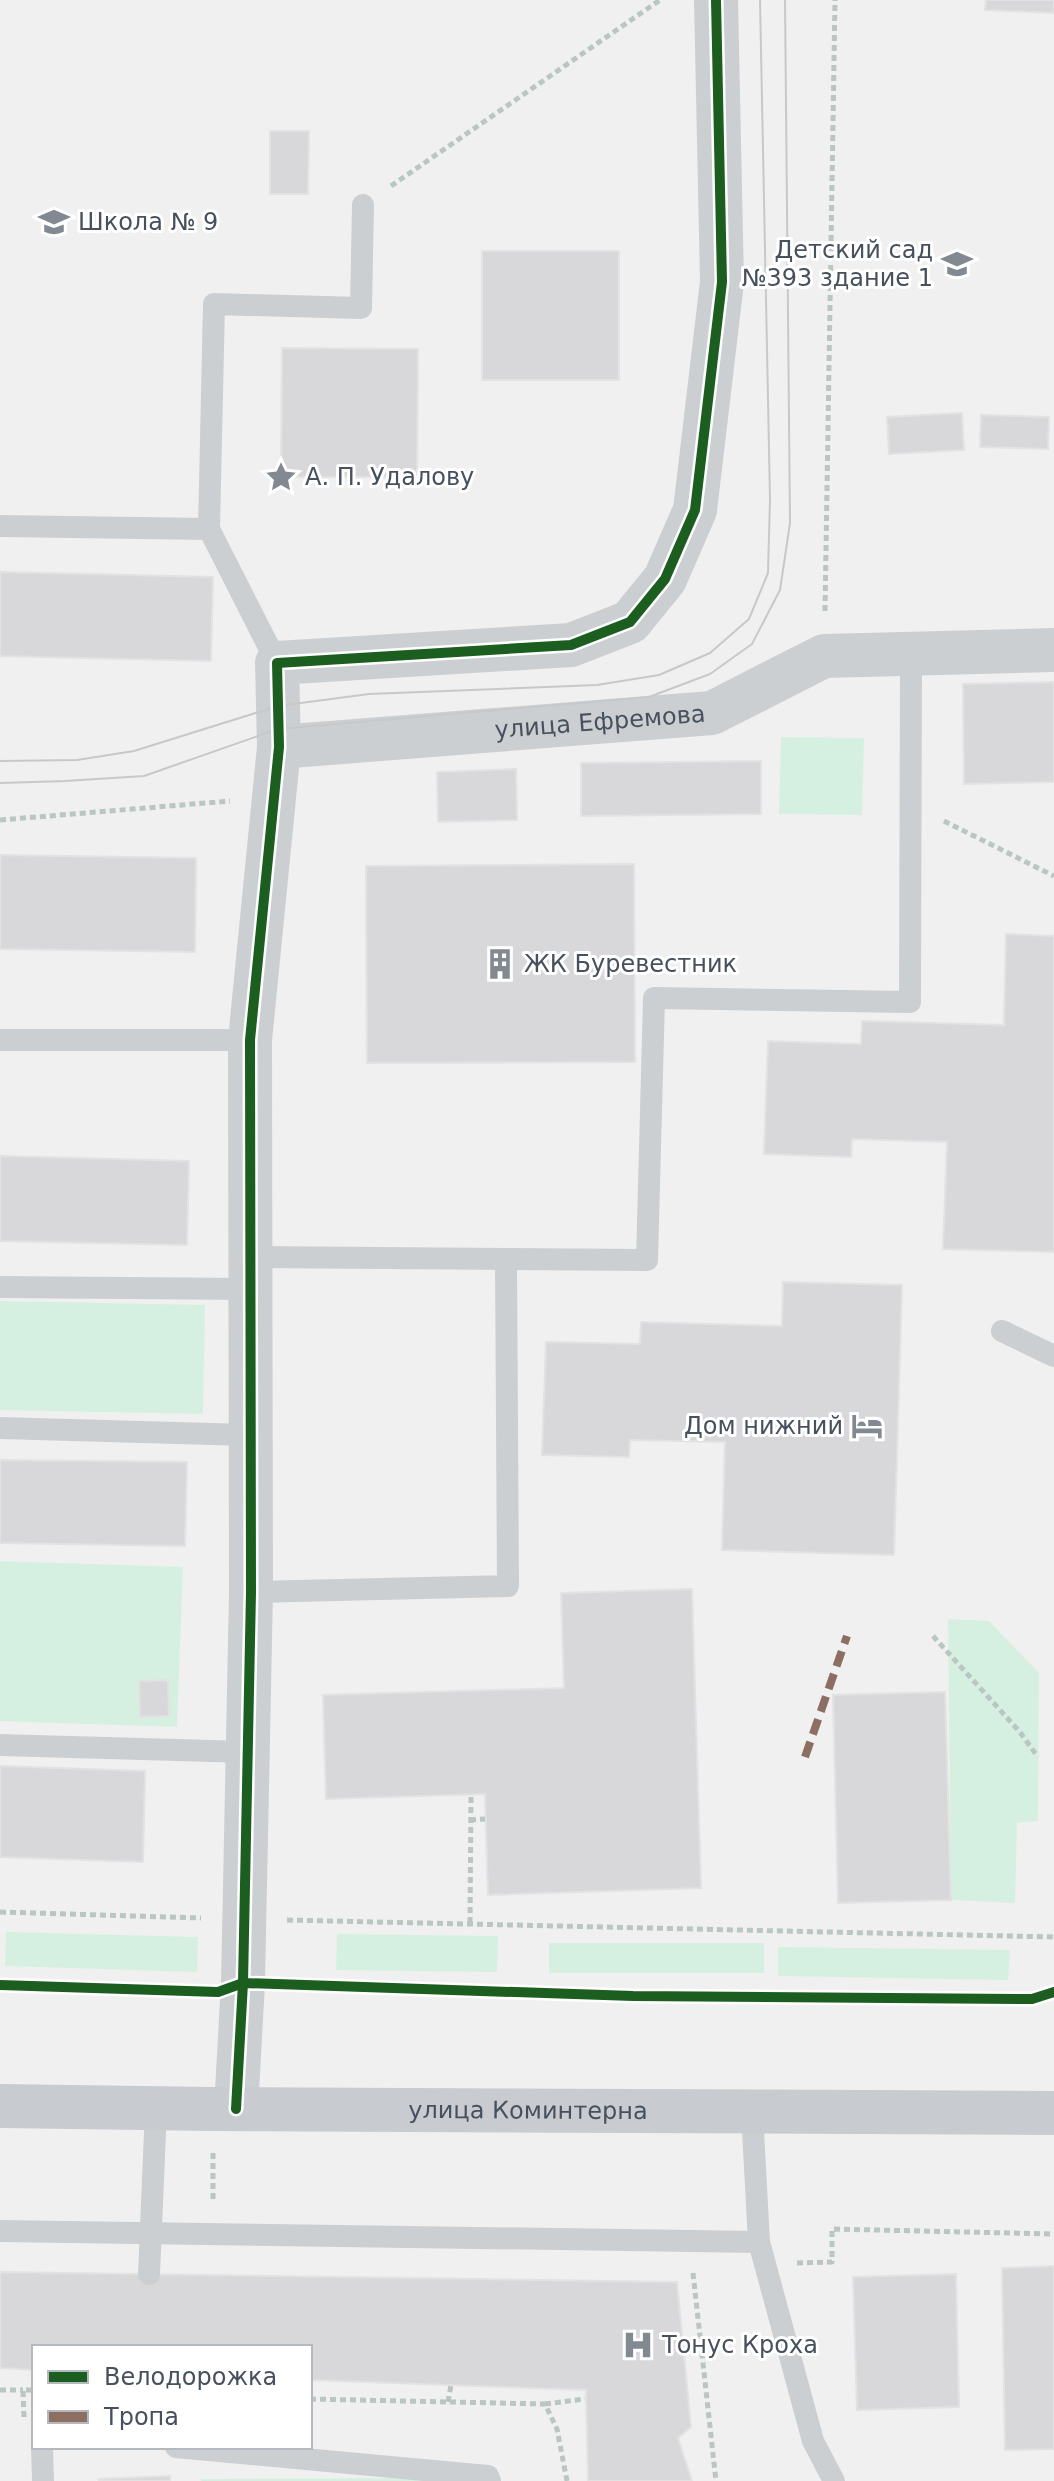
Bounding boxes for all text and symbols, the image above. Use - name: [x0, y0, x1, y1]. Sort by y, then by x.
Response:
- school or university icon: Школа № 9: [37, 205, 71, 239]
- place label: Школа № 9: [78, 208, 218, 236]
- place label: Детский сад №393 здание 1: [742, 236, 933, 292]
- school or university icon: Детский сад №393 здание 1: [940, 247, 974, 281]
- place icon: А. П. Удалову: [264, 460, 298, 494]
- place label: А. П. Удалову: [305, 463, 474, 491]
- street label: улица Ефремова: [494, 700, 706, 744]
- building icon: ЖК Буревестник: [483, 947, 517, 981]
- place label: ЖК Буревестник: [524, 950, 737, 978]
- hotel icon: Дом нижний: [850, 1409, 884, 1443]
- place label: Дом нижний: [684, 1412, 843, 1440]
- street label: улица Коминтерна: [408, 2096, 648, 2125]
- hospital icon: Тонус Кроха: [621, 2328, 655, 2362]
- place label: Тонус Кроха: [661, 2331, 818, 2359]
- legend: [32, 2345, 312, 2449]
- text: Велодорожка: [104, 2363, 277, 2391]
- text: Тропа: [103, 2403, 179, 2431]

